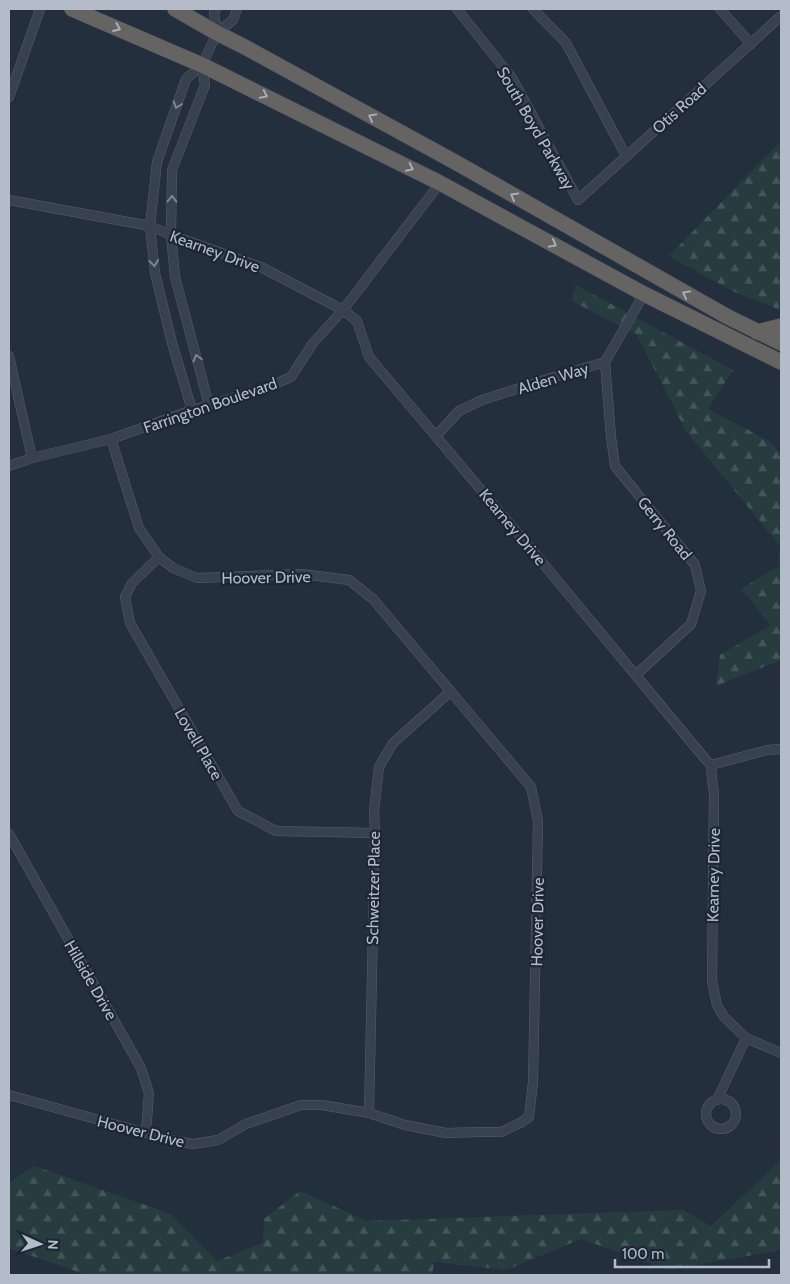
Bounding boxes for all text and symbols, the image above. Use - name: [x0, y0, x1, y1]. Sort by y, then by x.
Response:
- one-way arrow: [112, 22, 120, 32]
- street label: South Boyd Parkway: [493, 63, 578, 193]
- street label: Otis Road: [648, 79, 710, 138]
- one-way arrow: [259, 89, 268, 100]
- one-way arrow: [173, 100, 183, 109]
- one-way arrow: [369, 113, 378, 123]
- one-way arrow: [405, 162, 414, 172]
- one-way arrow: [511, 192, 520, 202]
- one-way arrow: [166, 194, 177, 202]
- street label: Kearney Drive: [167, 226, 262, 276]
- one-way arrow: [548, 238, 557, 248]
- one-way arrow: [148, 260, 159, 268]
- one-way arrow: [682, 290, 691, 300]
- one-way arrow: [192, 354, 202, 363]
- street label: Alden Way: [515, 359, 591, 398]
- street label: Farrington Boulevard: [141, 374, 279, 437]
- street label: Kearney Drive: [475, 485, 550, 569]
- street label: Gerry Road: [634, 493, 696, 564]
- street label: Hoover Drive: [221, 567, 311, 588]
- street label: Lovell Place: [170, 705, 227, 783]
- street label: Kearney Drive: [703, 828, 724, 922]
- street label: Schweitzer Place: [363, 831, 384, 945]
- street label: Hoover Drive: [527, 877, 548, 967]
- street label: Hillside Drive: [60, 937, 121, 1023]
- street label: Hoover Drive: [95, 1112, 186, 1151]
- north arrow: [15, 1219, 65, 1269]
- scale bar: [615, 1236, 769, 1268]
- text: N: [44, 1239, 62, 1250]
- text: 100 m: [622, 1245, 664, 1263]

